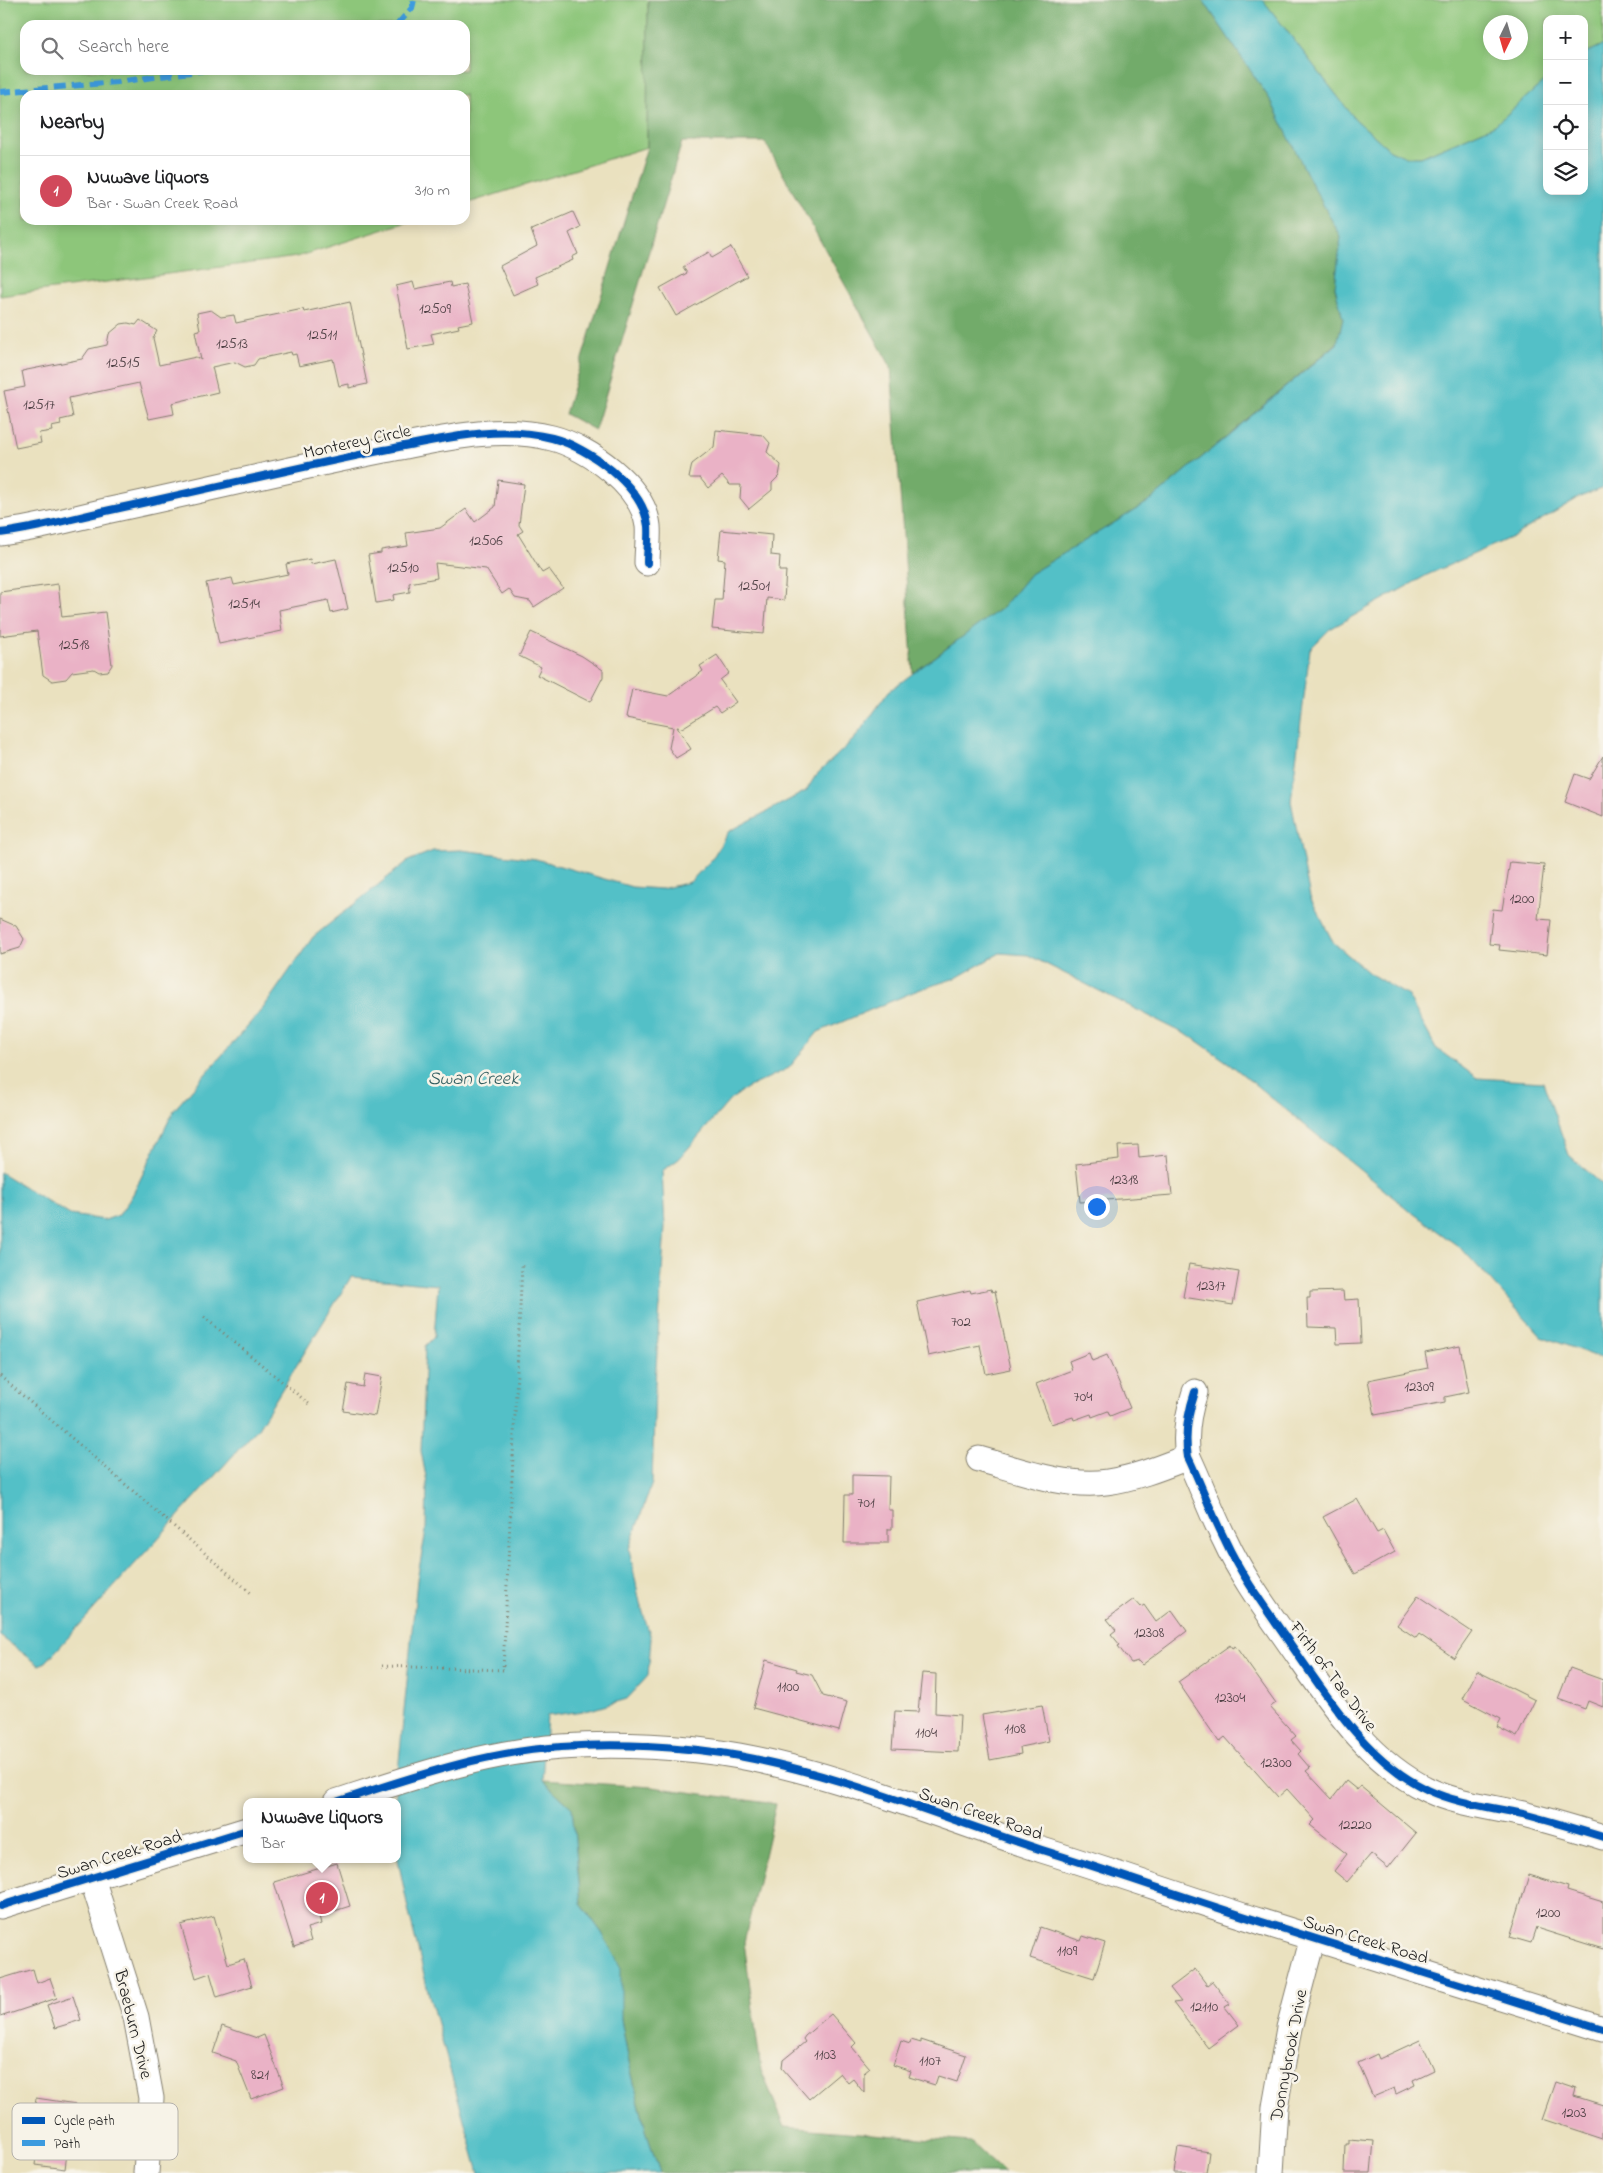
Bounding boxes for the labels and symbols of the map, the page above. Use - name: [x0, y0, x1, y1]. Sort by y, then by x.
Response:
- north arrow: [1483, 15, 1528, 60]
- house number: 12509: [419, 298, 451, 320]
- house number: 12511: [307, 324, 337, 346]
- house number: 12513: [216, 333, 248, 355]
- house number: 12515: [106, 352, 140, 374]
- house number: 12517: [23, 394, 55, 416]
- street label: Monterey Circle: [301, 419, 414, 467]
- house number: 12506: [469, 530, 503, 552]
- house number: 12510: [387, 557, 420, 579]
- house number: 12501: [738, 575, 770, 597]
- house number: 12514: [228, 593, 260, 615]
- house number: 12518: [58, 634, 90, 656]
- house number: 1200: [1509, 888, 1535, 910]
- water label: Swan Creek: [428, 1066, 519, 1093]
- house number: 12318: [1110, 1169, 1139, 1191]
- your location: [1084, 1194, 1110, 1220]
- house number: 12317: [1196, 1275, 1226, 1297]
- house number: 702: [951, 1311, 972, 1333]
- house number: 12309: [1404, 1376, 1434, 1398]
- house number: 704: [1074, 1386, 1092, 1408]
- house number: 701: [857, 1492, 875, 1514]
- street label: Firth of Tae Drive: [1282, 1616, 1383, 1738]
- house number: 12308: [1134, 1622, 1165, 1644]
- house number: 1100: [777, 1676, 800, 1698]
- house number: 12304: [1214, 1687, 1246, 1709]
- house number: 1108: [1004, 1718, 1026, 1740]
- house number: 1104: [915, 1722, 937, 1744]
- house number: 12300: [1260, 1752, 1292, 1774]
- street label: Swan Creek Road: [915, 1782, 1046, 1848]
- house number: 12220: [1338, 1814, 1372, 1836]
- street label: Swan Creek Road: [54, 1825, 185, 1887]
- pin: 1: [306, 1879, 338, 1917]
- house number: 1200: [1535, 1902, 1561, 1924]
- street label: Swan Creek Road: [1300, 1910, 1431, 1972]
- house number: 1109: [1057, 1940, 1078, 1962]
- street label: Braeburn Drive: [106, 1966, 158, 2083]
- street label: Donnybrook Drive: [1264, 1986, 1316, 2124]
- house number: 12110: [1190, 1996, 1219, 2018]
- house number: 1103: [814, 2044, 836, 2066]
- house number: 1107: [919, 2050, 941, 2072]
- house number: 821: [251, 2064, 269, 2086]
- house number: 1203: [1562, 2102, 1586, 2124]
- legend: [12, 2103, 178, 2160]
- text: Cycle path: [54, 2111, 115, 2133]
- text: Path: [54, 2134, 80, 2155]

